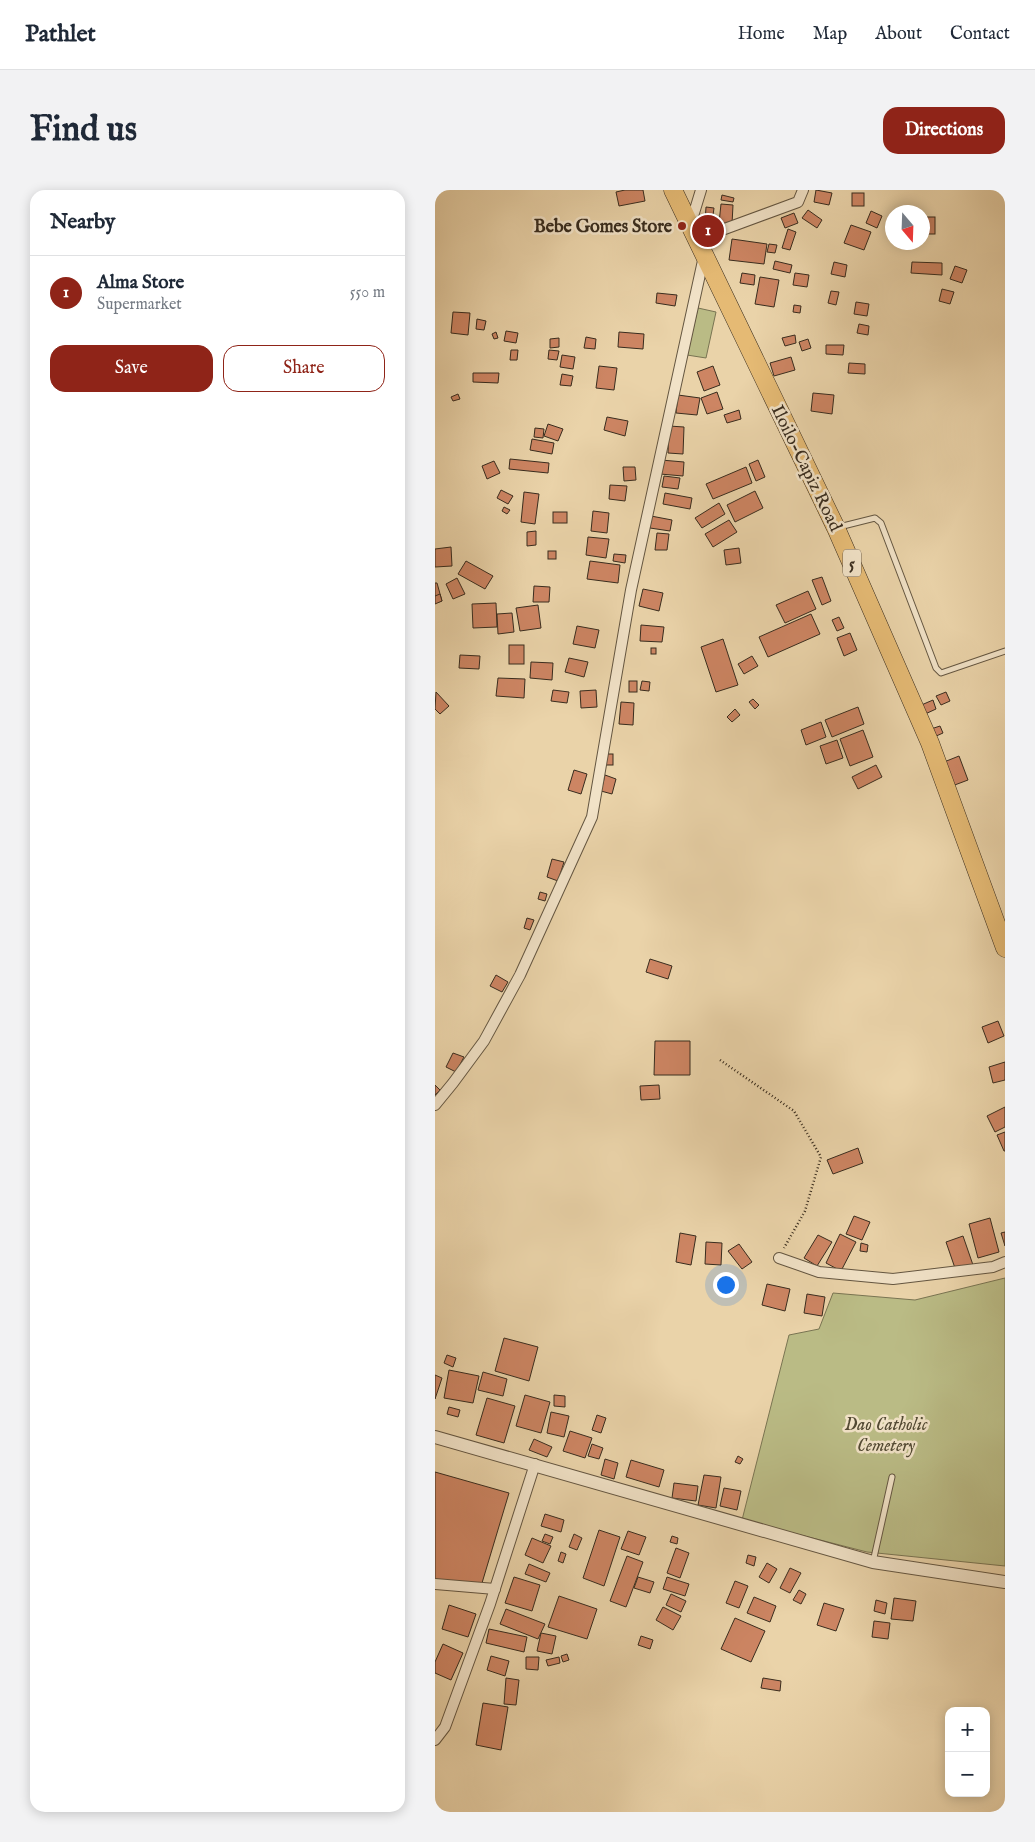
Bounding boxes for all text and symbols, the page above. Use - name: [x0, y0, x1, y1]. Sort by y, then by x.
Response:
- text: Pathlet: [25, 19, 96, 50]
- text: Home: [738, 23, 785, 46]
- text: Map: [813, 23, 847, 46]
- text: About: [875, 23, 922, 46]
- text: Contact: [950, 23, 1010, 46]
- button: Directions: [883, 107, 1005, 154]
- text: Find us: [30, 108, 137, 153]
- north arrow: [885, 205, 930, 250]
- text: Nearby: [50, 209, 115, 236]
- pin: 1: [692, 212, 724, 250]
- place label: Bebe Gomes Store: [534, 216, 673, 239]
- marker: Bebe Gomes Store: [676, 220, 688, 232]
- text: Alma Store: [97, 271, 184, 295]
- text: 1: [63, 283, 69, 303]
- text: 550 m: [350, 283, 385, 303]
- text: Supermarket: [97, 295, 182, 315]
- button: Save: [50, 345, 213, 392]
- button: Share: [223, 345, 385, 392]
- street label: Iloilo-Capiz Road: [765, 402, 846, 536]
- road number: 5: [843, 549, 861, 576]
- your location: [713, 1272, 739, 1298]
- park label: Dao Catholic Cemetery: [845, 1414, 928, 1458]
- map controls: [945, 1707, 990, 1797]
- button: +: [945, 1707, 990, 1752]
- button: −: [945, 1752, 990, 1797]

